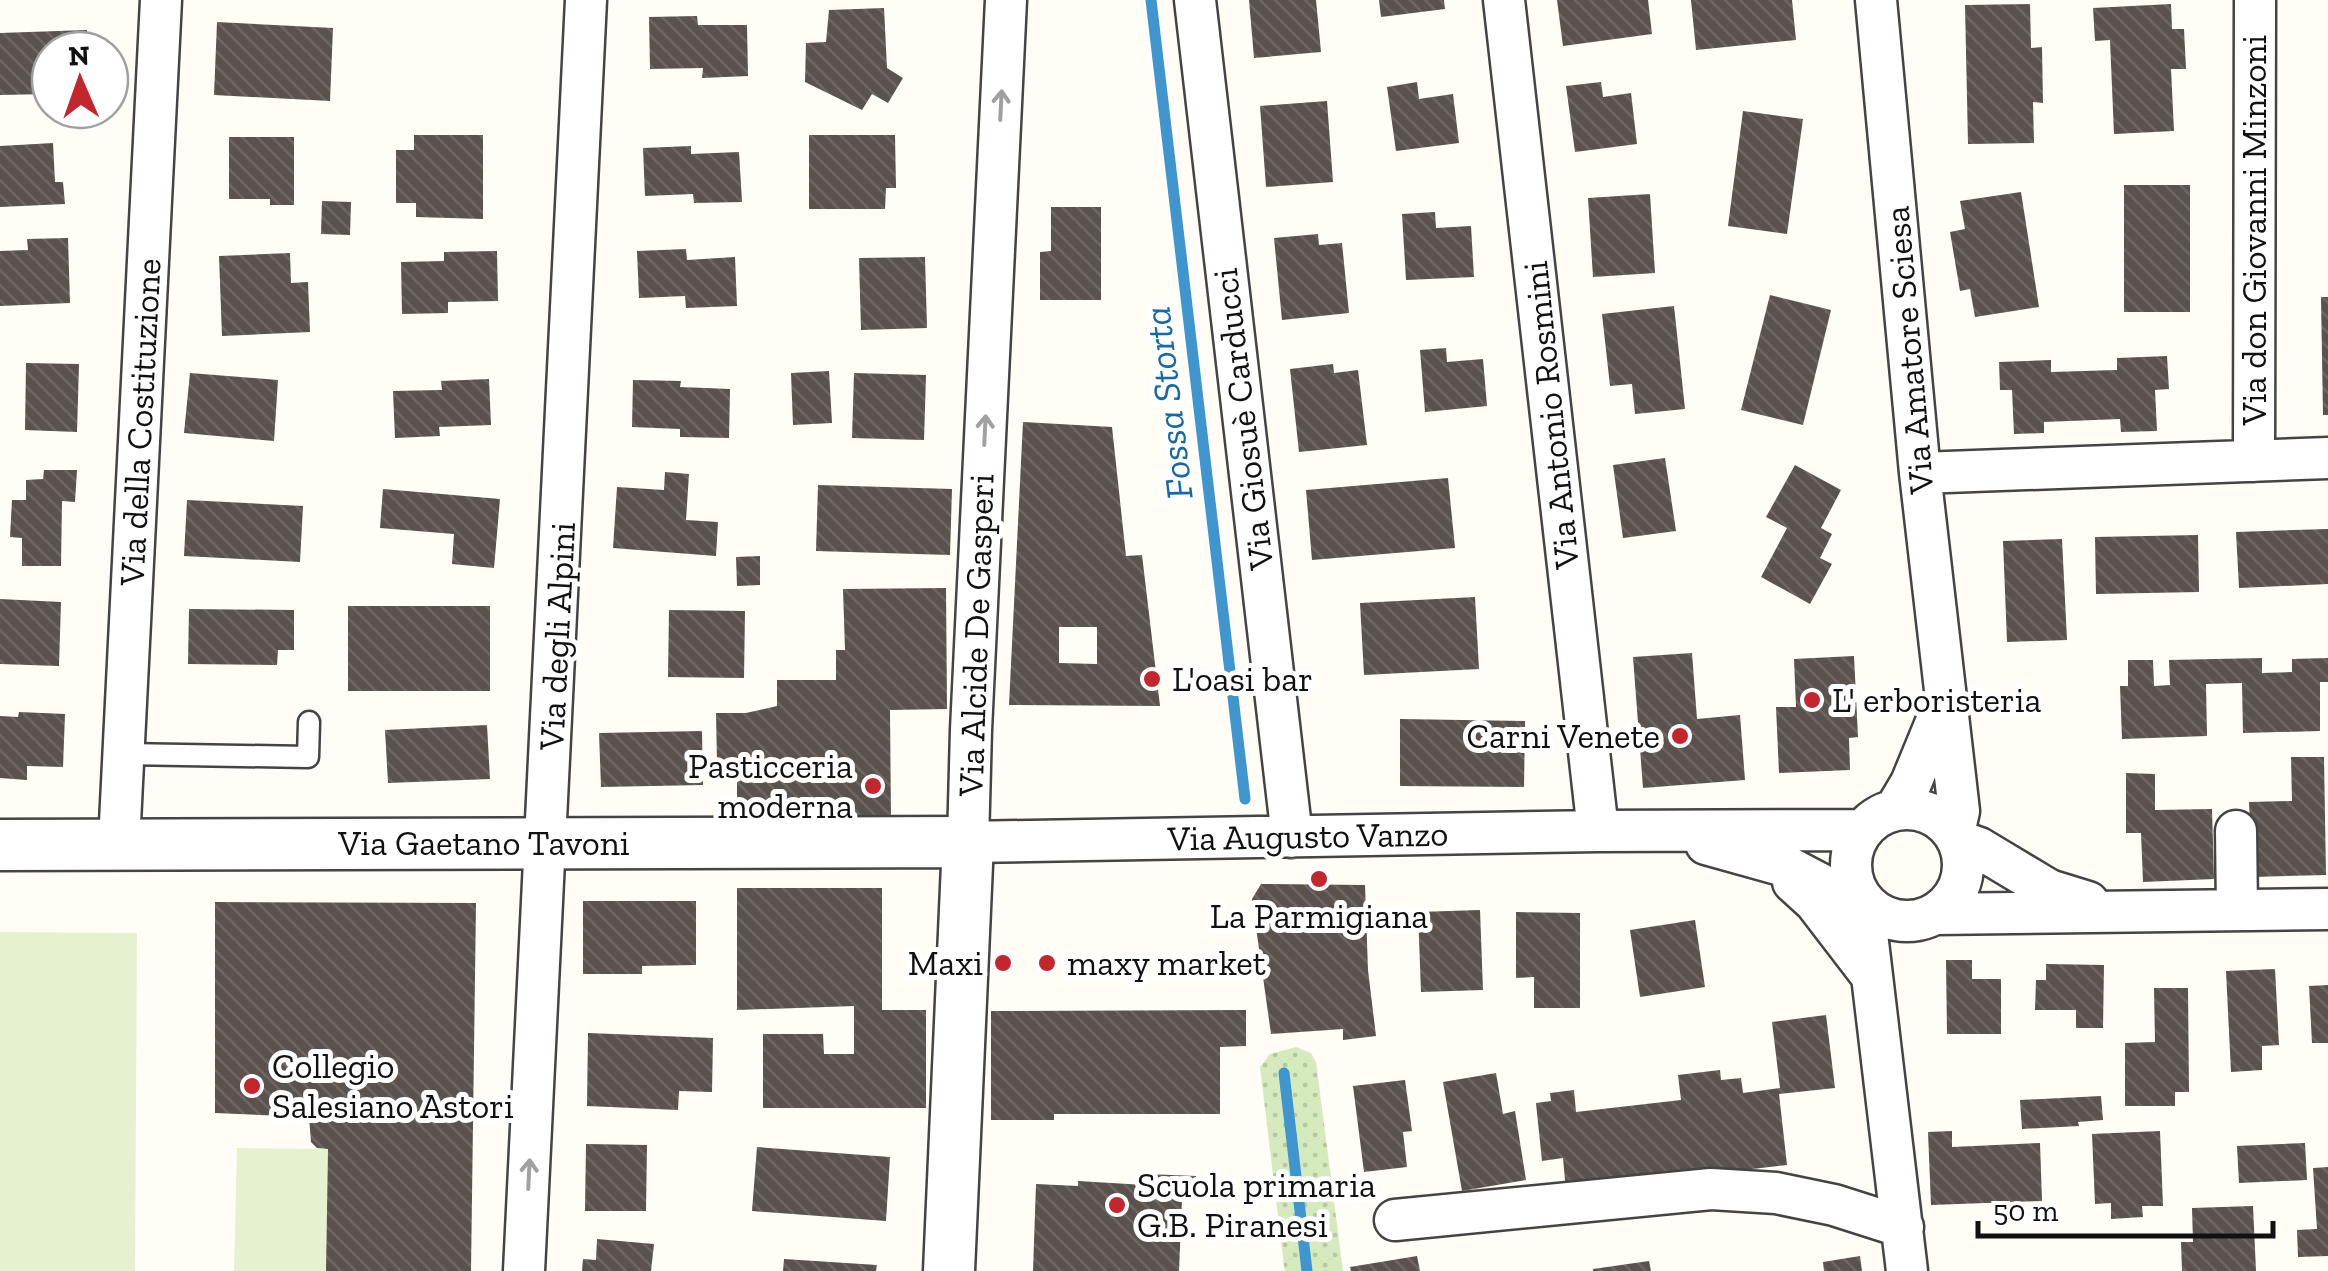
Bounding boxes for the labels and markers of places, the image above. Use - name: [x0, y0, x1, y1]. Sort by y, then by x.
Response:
- place label: L'oasi bar: [1172, 658, 1313, 700]
- marker: L'oasi bar: [1141, 668, 1163, 690]
- place label: L' erboristeria: [1832, 679, 2042, 721]
- marker: L' erboristeria: [1801, 689, 1823, 711]
- place label: Carni Venete: [1466, 715, 1660, 757]
- marker: Carni Venete: [1669, 725, 1691, 747]
- place label: Pasticceria moderna: [688, 745, 853, 827]
- marker: Pasticceria moderna: [862, 775, 884, 797]
- marker: La Parmigiana: [1308, 868, 1330, 890]
- place label: La Parmigiana: [1210, 895, 1428, 937]
- place label: Maxi: [908, 942, 983, 984]
- place label: maxy market: [1067, 942, 1266, 984]
- marker: Maxi: [992, 952, 1014, 974]
- marker: maxy market: [1036, 952, 1058, 974]
- place label: Collegio Salesiano Astori: [272, 1045, 514, 1127]
- marker: Collegio Salesiano Astori: [241, 1075, 263, 1097]
- place label: Scuola primaria G.B. Piranesi: [1137, 1164, 1376, 1246]
- marker: Scuola primaria G.B. Piranesi: [1106, 1194, 1128, 1216]

